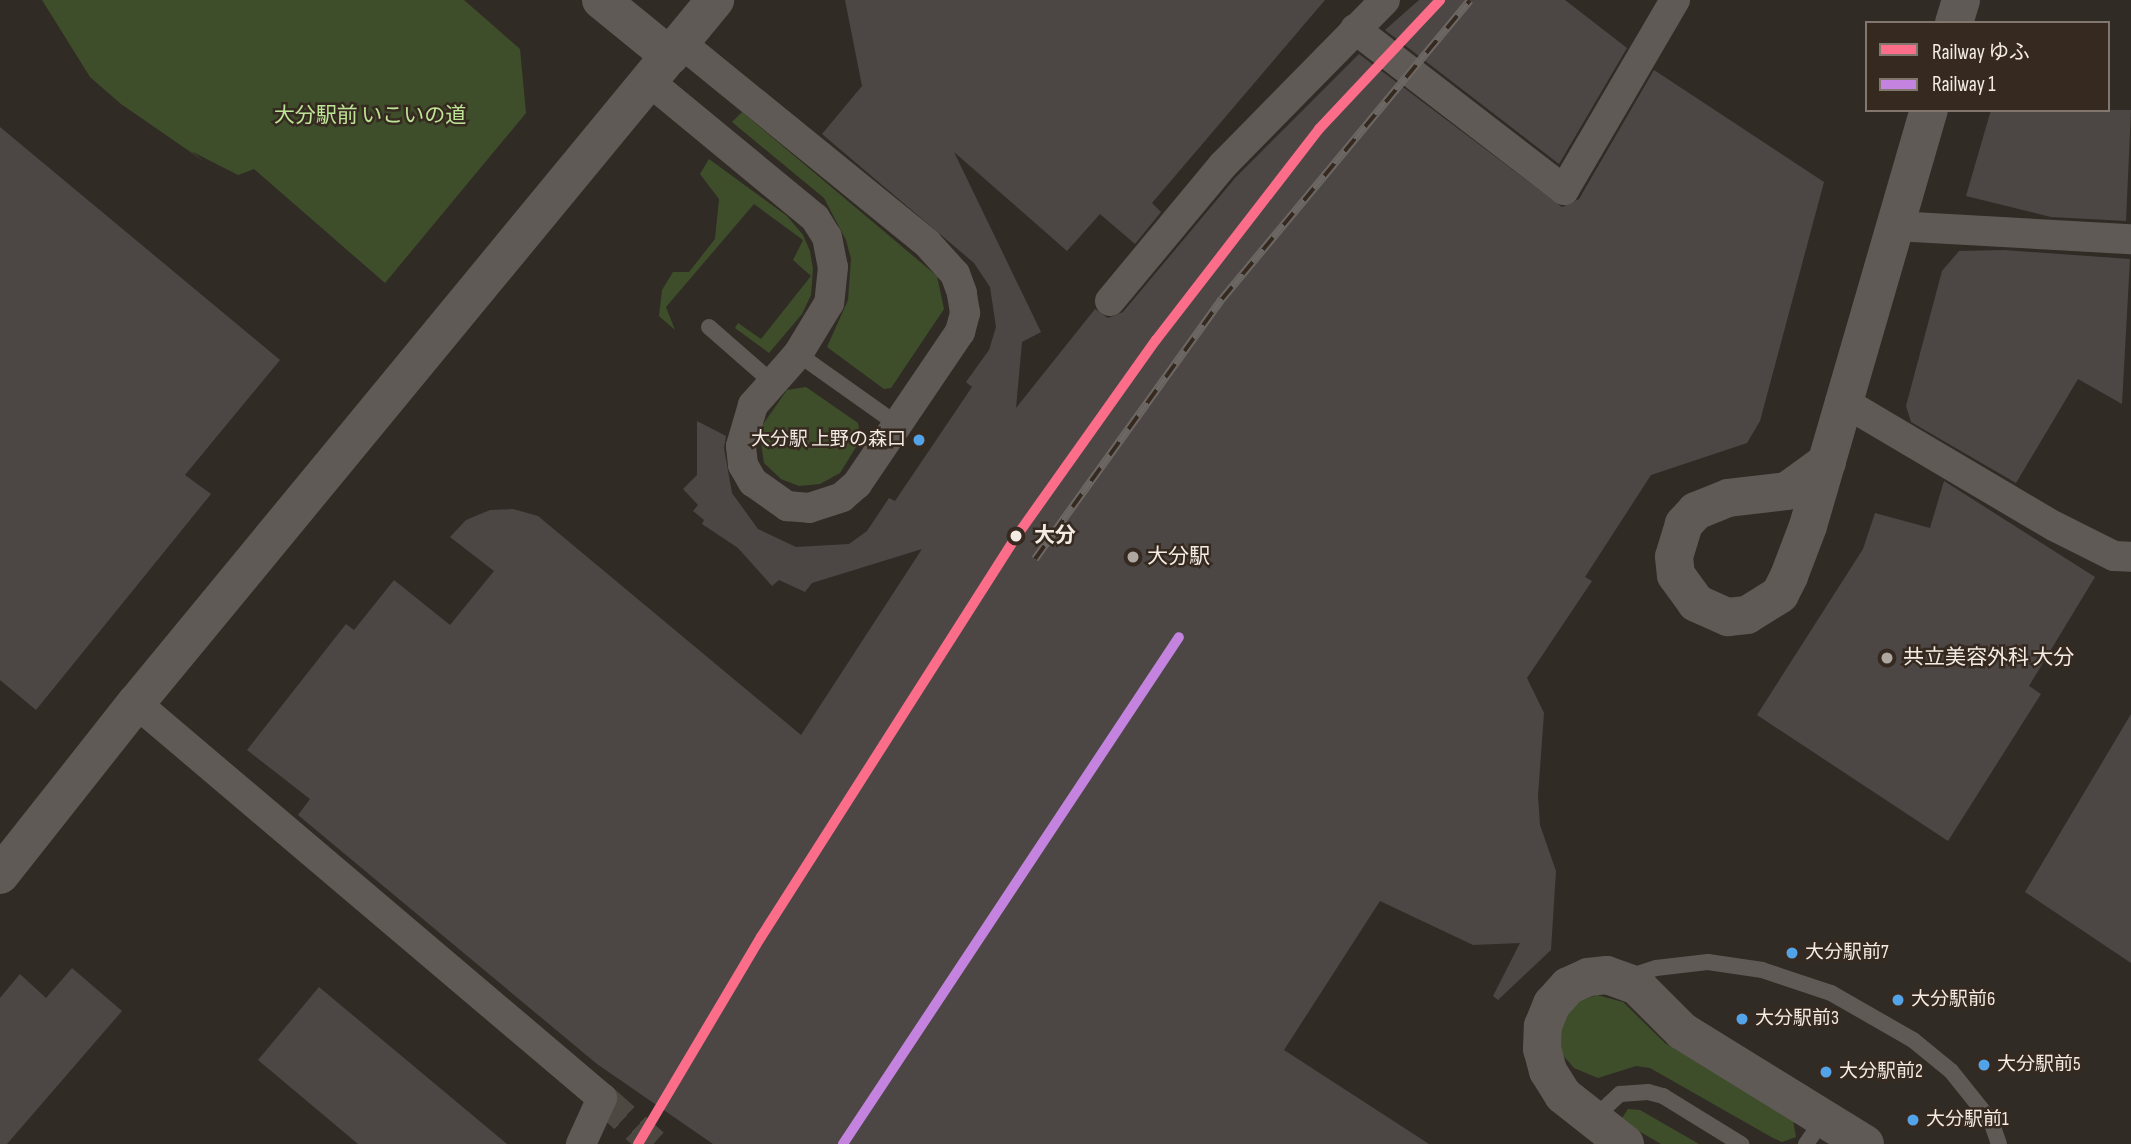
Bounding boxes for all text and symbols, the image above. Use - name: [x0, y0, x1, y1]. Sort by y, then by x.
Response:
- legend: [1865, 21, 2110, 112]
- text: Railway ゆふ: [1932, 40, 2030, 65]
- text: Railway 1: [1932, 72, 1996, 97]
- park label: 大分駅前 いこいの道: [274, 103, 466, 129]
- place label: 大分駅 上野の森口: [751, 429, 906, 451]
- marker: 大分駅 上野の森口: [912, 433, 926, 447]
- place label: 大分: [1034, 523, 1076, 549]
- marker: 大分: [1005, 525, 1027, 547]
- place label: 大分駅: [1147, 544, 1210, 570]
- marker: 大分駅: [1125, 549, 1141, 565]
- place label: 共立美容外科 大分: [1903, 645, 2074, 671]
- marker: 共立美容外科 大分: [1877, 648, 1897, 668]
- place label: 大分駅前7: [1805, 942, 1889, 964]
- marker: 大分駅前7: [1785, 946, 1799, 960]
- place label: 大分駅前6: [1911, 989, 1995, 1011]
- marker: 大分駅前6: [1891, 993, 1905, 1007]
- place label: 大分駅前3: [1755, 1008, 1839, 1030]
- marker: 大分駅前3: [1735, 1012, 1749, 1026]
- place label: 大分駅前5: [1997, 1054, 2081, 1076]
- marker: 大分駅前5: [1977, 1058, 1991, 1072]
- place label: 大分駅前2: [1839, 1061, 1923, 1083]
- marker: 大分駅前2: [1819, 1065, 1833, 1079]
- place label: 大分駅前1: [1926, 1109, 2009, 1131]
- marker: 大分駅前1: [1906, 1113, 1920, 1127]

